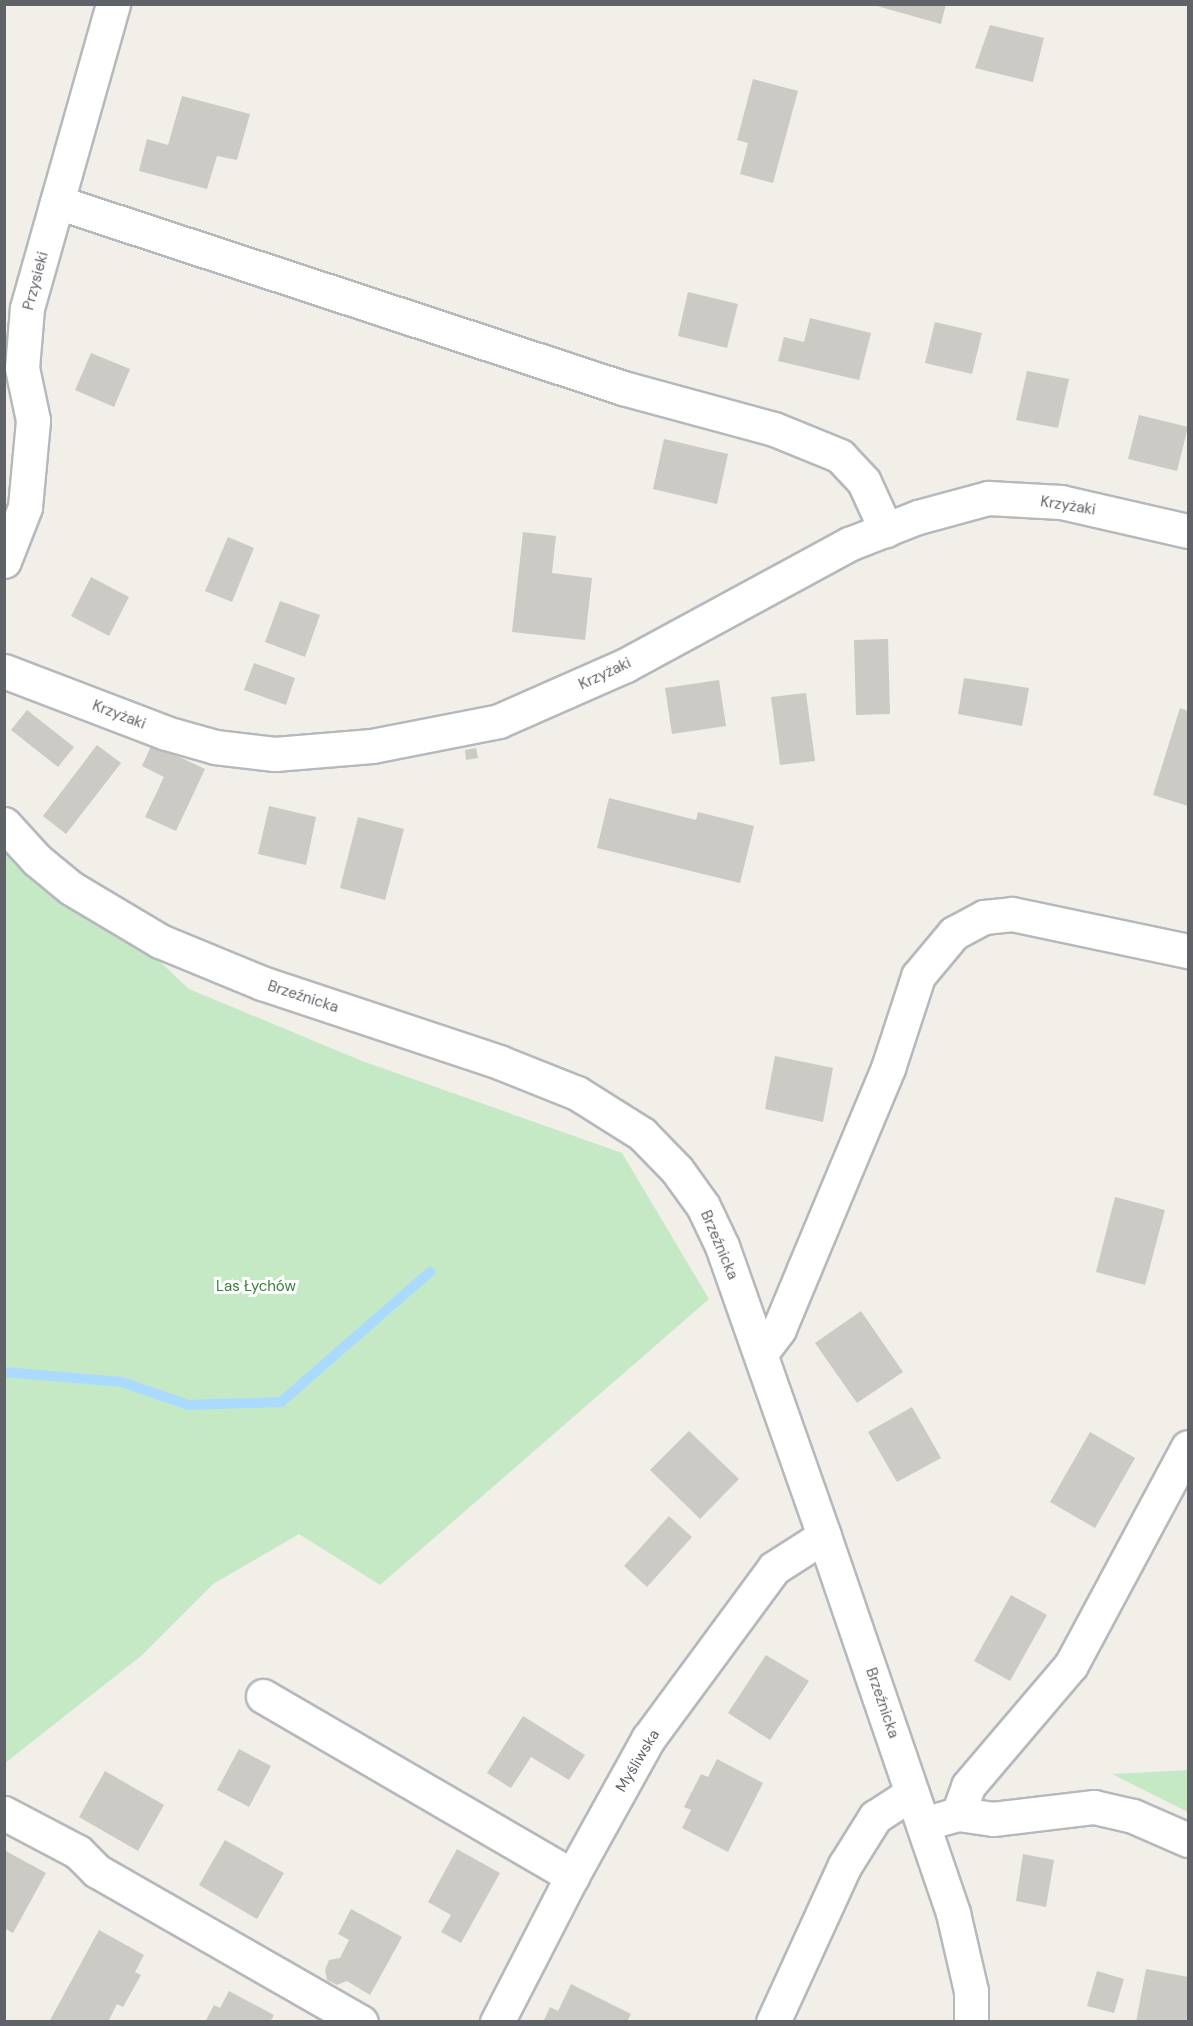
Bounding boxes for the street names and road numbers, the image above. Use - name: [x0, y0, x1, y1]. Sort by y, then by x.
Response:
- street label: Przysieki: [20, 250, 52, 312]
- street label: Krzyżaki: [1039, 493, 1097, 519]
- street label: Krzyżaki: [576, 654, 634, 694]
- street label: Krzyżaki: [90, 697, 148, 733]
- street label: Brzeźnicka: [265, 977, 341, 1017]
- street label: Brzeźnicka: [696, 1208, 742, 1282]
- street label: Brzeźnicka: [862, 1665, 902, 1741]
- street label: Myśliwska: [612, 1727, 664, 1795]

